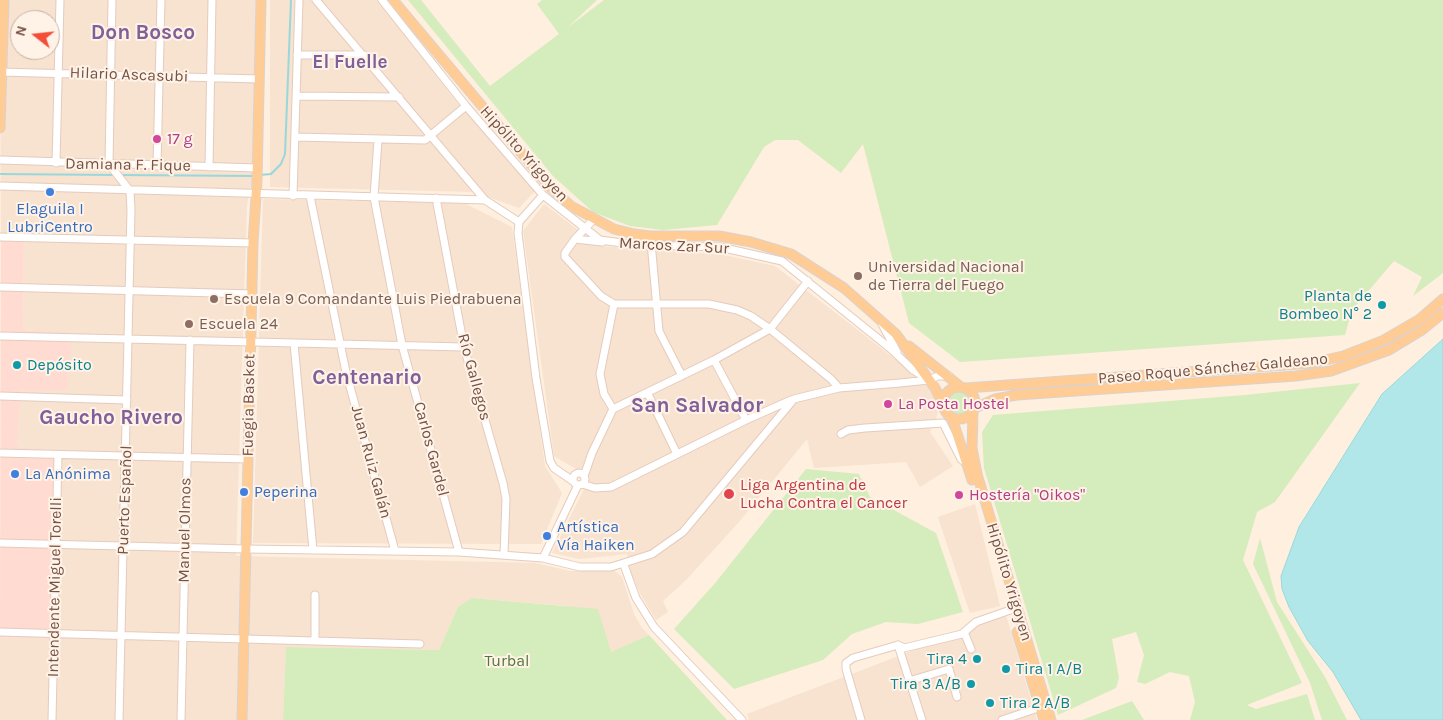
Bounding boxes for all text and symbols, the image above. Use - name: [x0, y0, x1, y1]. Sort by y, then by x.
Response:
- north arrow: [10, 10, 60, 60]
- district label: Don Bosco: [91, 20, 195, 46]
- text: N: [12, 24, 31, 38]
- district label: El Fuelle: [312, 52, 388, 74]
- street label: Hilario Ascasubi: [69, 63, 189, 87]
- street label: Hipólito Yrigoyen: [476, 102, 572, 206]
- place label: 17 g: [167, 129, 193, 149]
- marker: 17 g: [151, 133, 163, 145]
- street label: Damiana F. Fique: [65, 154, 191, 176]
- marker: Elaguila I LubriCentro: [44, 186, 56, 198]
- place label: Elaguila I LubriCentro: [7, 199, 93, 237]
- street label: Marcos Zar Sur: [618, 234, 730, 258]
- place label: Universidad Nacional de Tierra del Fuego: [868, 257, 1024, 295]
- marker: Universidad Nacional de Tierra del Fuego: [852, 270, 864, 282]
- place label: Planta de Bombeo N° 2: [1279, 286, 1372, 324]
- place label: Escuela 9 Comandante Luis Piedrabuena: [224, 289, 522, 309]
- marker: Escuela 9 Comandante Luis Piedrabuena: [208, 293, 220, 305]
- marker: Planta de Bombeo N° 2: [1376, 299, 1388, 311]
- place label: Escuela 24: [199, 314, 278, 334]
- marker: Escuela 24: [183, 318, 195, 330]
- street label: Río Gallegos: [453, 331, 495, 423]
- street label: Paseo Roque Sánchez Galdeano: [1097, 349, 1329, 389]
- street label: Fuegia Basket: [239, 353, 259, 457]
- place label: Depósito: [27, 355, 92, 375]
- marker: Depósito: [11, 359, 23, 371]
- district label: Centenario: [312, 365, 422, 391]
- district label: San Salvador: [631, 393, 763, 419]
- place label: La Posta Hostel: [898, 394, 1009, 414]
- marker: La Posta Hostel: [882, 398, 894, 410]
- street label: Carlos Gardel: [409, 400, 453, 498]
- street label: Juan Ruiz Galán: [347, 403, 395, 521]
- district label: Gaucho Rivero: [39, 405, 183, 431]
- street label: Puerto Español: [113, 445, 137, 555]
- place label: La Anónima: [25, 464, 111, 484]
- marker: La Anónima: [9, 468, 21, 480]
- place label: Liga Argentina de Lucha Contra el Cancer: [740, 475, 907, 513]
- street label: Manuel Olmos: [174, 477, 196, 583]
- place label: Peperina: [254, 482, 318, 502]
- place label: Hostería "Oikos": [969, 485, 1085, 505]
- marker: Peperina: [238, 486, 250, 498]
- marker: Liga Argentina de Lucha Contra el Cancer: [722, 487, 736, 501]
- marker: Hostería "Oikos": [953, 489, 965, 501]
- street label: Intendente Miguel Torelli: [44, 497, 66, 677]
- place label: Artística Vía Haiken: [557, 517, 635, 555]
- street label: Hipólito Yrigoyen: [982, 520, 1036, 644]
- marker: Artística Vía Haiken: [541, 530, 553, 542]
- place label: Tira 4: [927, 649, 967, 669]
- park label: Turbal: [484, 651, 530, 671]
- marker: Tira 4: [971, 653, 983, 665]
- place label: Tira 1 A/B: [1016, 659, 1082, 679]
- marker: Tira 1 A/B: [1000, 663, 1012, 675]
- place label: Tira 3 A/B: [891, 674, 961, 694]
- marker: Tira 3 A/B: [965, 678, 977, 690]
- place label: Tira 2 A/B: [1000, 693, 1070, 713]
- marker: Tira 2 A/B: [984, 697, 996, 709]

